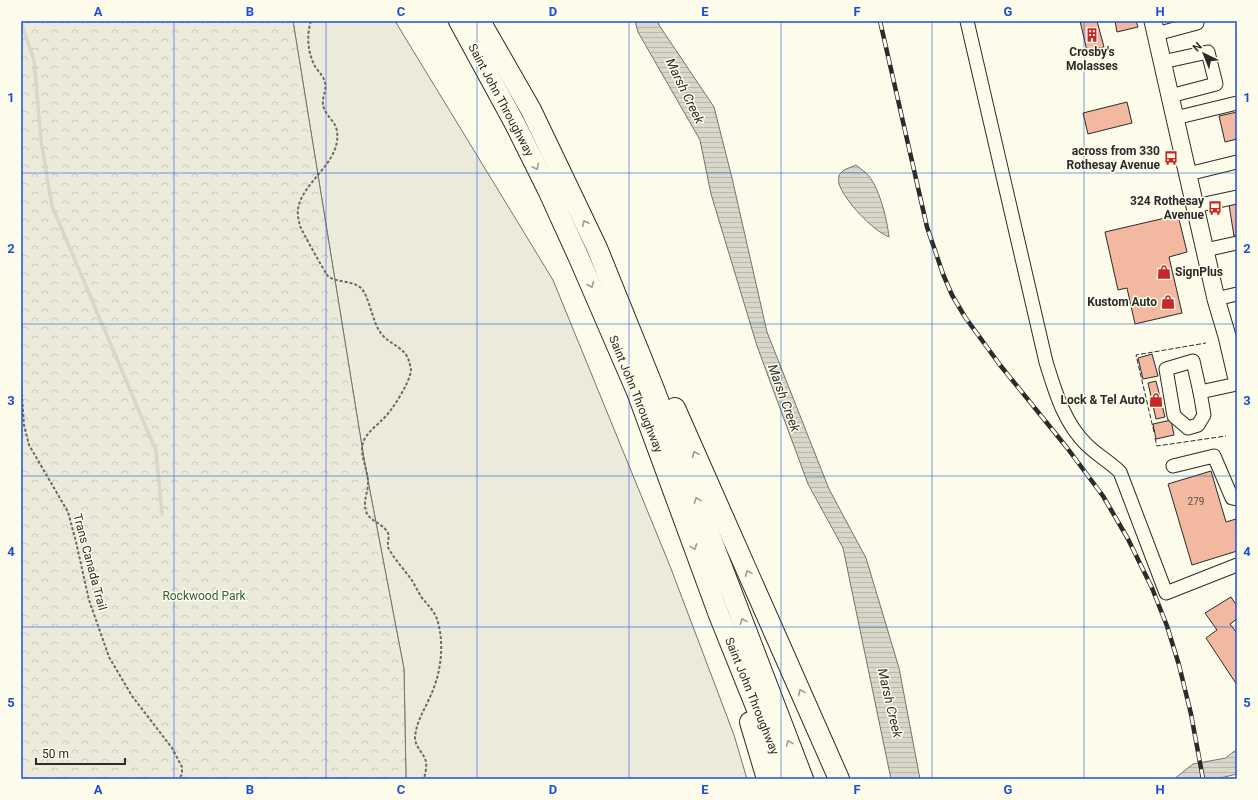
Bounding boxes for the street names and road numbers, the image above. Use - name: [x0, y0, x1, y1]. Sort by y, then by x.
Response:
- street label: Saint John Throughway: [465, 41, 537, 159]
- street label: Saint John Throughway: [606, 333, 666, 455]
- street label: Trans Canada Trail: [70, 512, 110, 612]
- street label: Saint John Throughway: [722, 635, 782, 757]

